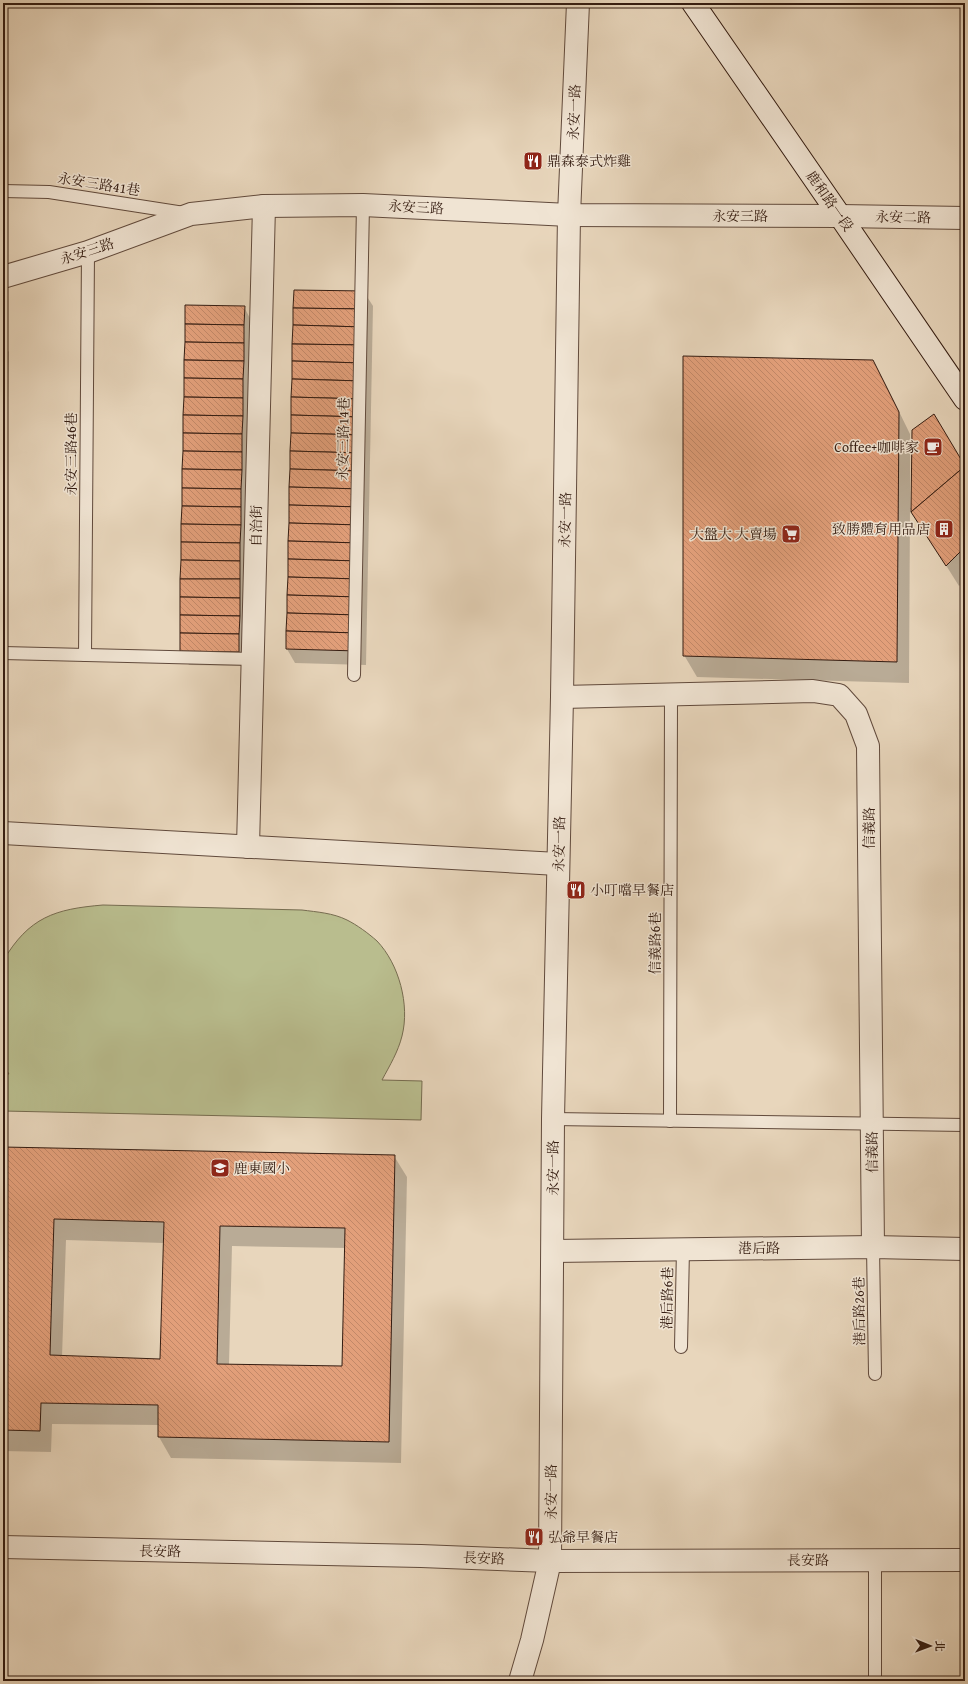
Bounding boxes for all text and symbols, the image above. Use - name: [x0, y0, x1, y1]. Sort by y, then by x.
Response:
- street label: 永安一路: [563, 84, 585, 140]
- restaurant icon: 鼎森泰式炸雞: [522, 150, 544, 172]
- place label: 鼎森泰式炸雞: [547, 151, 631, 171]
- street label: 鹿和路一段: [802, 167, 858, 235]
- street label: 永安三路41巷: [56, 168, 142, 200]
- street label: 永安三路: [388, 196, 444, 218]
- street label: 永安三路: [712, 206, 768, 226]
- street label: 永安二路: [875, 207, 931, 227]
- street label: 永安三路: [57, 233, 117, 269]
- street label: 永安三路14巷: [332, 397, 354, 481]
- street label: 永安三路46巷: [61, 412, 81, 496]
- cafe icon: Coffee+咖啡家: [922, 436, 944, 458]
- place label: Coffee+咖啡家: [834, 437, 919, 457]
- street label: 永安一路: [555, 492, 575, 548]
- street label: 自治街: [246, 505, 266, 547]
- building icon: 致勝體育用品店: [933, 518, 955, 540]
- place label: 致勝體育用品店: [832, 519, 930, 539]
- supermarket icon: 大盤大 大賣場: [780, 523, 802, 545]
- place label: 大盤大 大賣場: [690, 524, 777, 544]
- street label: 信義路: [859, 807, 879, 849]
- street label: 永安一路: [549, 816, 569, 872]
- restaurant icon: 小叮噹早餐店: [565, 879, 587, 901]
- place label: 小叮噹早餐店: [590, 880, 674, 900]
- street label: 信義路6巷: [645, 912, 665, 974]
- street label: 信義路: [862, 1131, 882, 1173]
- street label: 永安一路: [543, 1140, 563, 1196]
- school or university icon: 鹿東國小: [209, 1157, 231, 1179]
- place label: 鹿東國小: [234, 1158, 290, 1178]
- street label: 港后路: [738, 1238, 780, 1258]
- street label: 港后路6巷: [656, 1266, 678, 1330]
- street label: 港后路26巷: [848, 1276, 870, 1346]
- street label: 永安一路: [541, 1464, 561, 1520]
- restaurant icon: 弘爺早餐店: [523, 1526, 545, 1548]
- place label: 弘爺早餐店: [548, 1527, 618, 1547]
- street label: 長安路: [139, 1541, 181, 1561]
- street label: 長安路: [463, 1547, 505, 1569]
- street label: 長安路: [787, 1550, 829, 1570]
- north arrow: [910, 1626, 950, 1666]
- text: 北: [932, 1641, 948, 1652]

